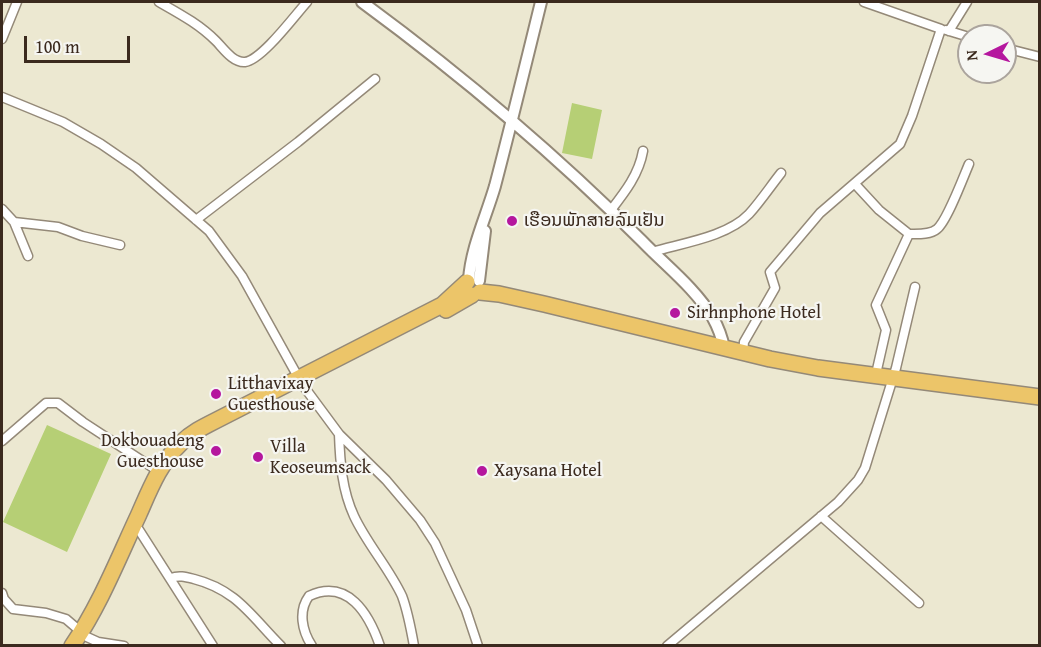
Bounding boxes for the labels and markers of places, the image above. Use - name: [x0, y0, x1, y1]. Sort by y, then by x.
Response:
- place label: ເຮືອນພັກສາຍລົມເຢັນ: [524, 210, 664, 232]
- marker: ເຮືອນພັກສາຍລົມເຢັນ: [505, 214, 519, 228]
- place label: Sirhnphone Hotel: [687, 302, 821, 324]
- marker: Sirhnphone Hotel: [668, 306, 682, 320]
- place label: Litthavixay Guesthouse: [228, 373, 315, 416]
- marker: Litthavixay Guesthouse: [209, 387, 223, 401]
- place label: Dokbouadeng Guesthouse: [101, 430, 204, 472]
- place label: Villa Keoseumsack: [270, 436, 371, 478]
- marker: Dokbouadeng Guesthouse: [209, 444, 223, 458]
- marker: Villa Keoseumsack: [251, 450, 265, 464]
- place label: Xaysana Hotel: [494, 460, 602, 482]
- marker: Xaysana Hotel: [475, 464, 489, 478]

